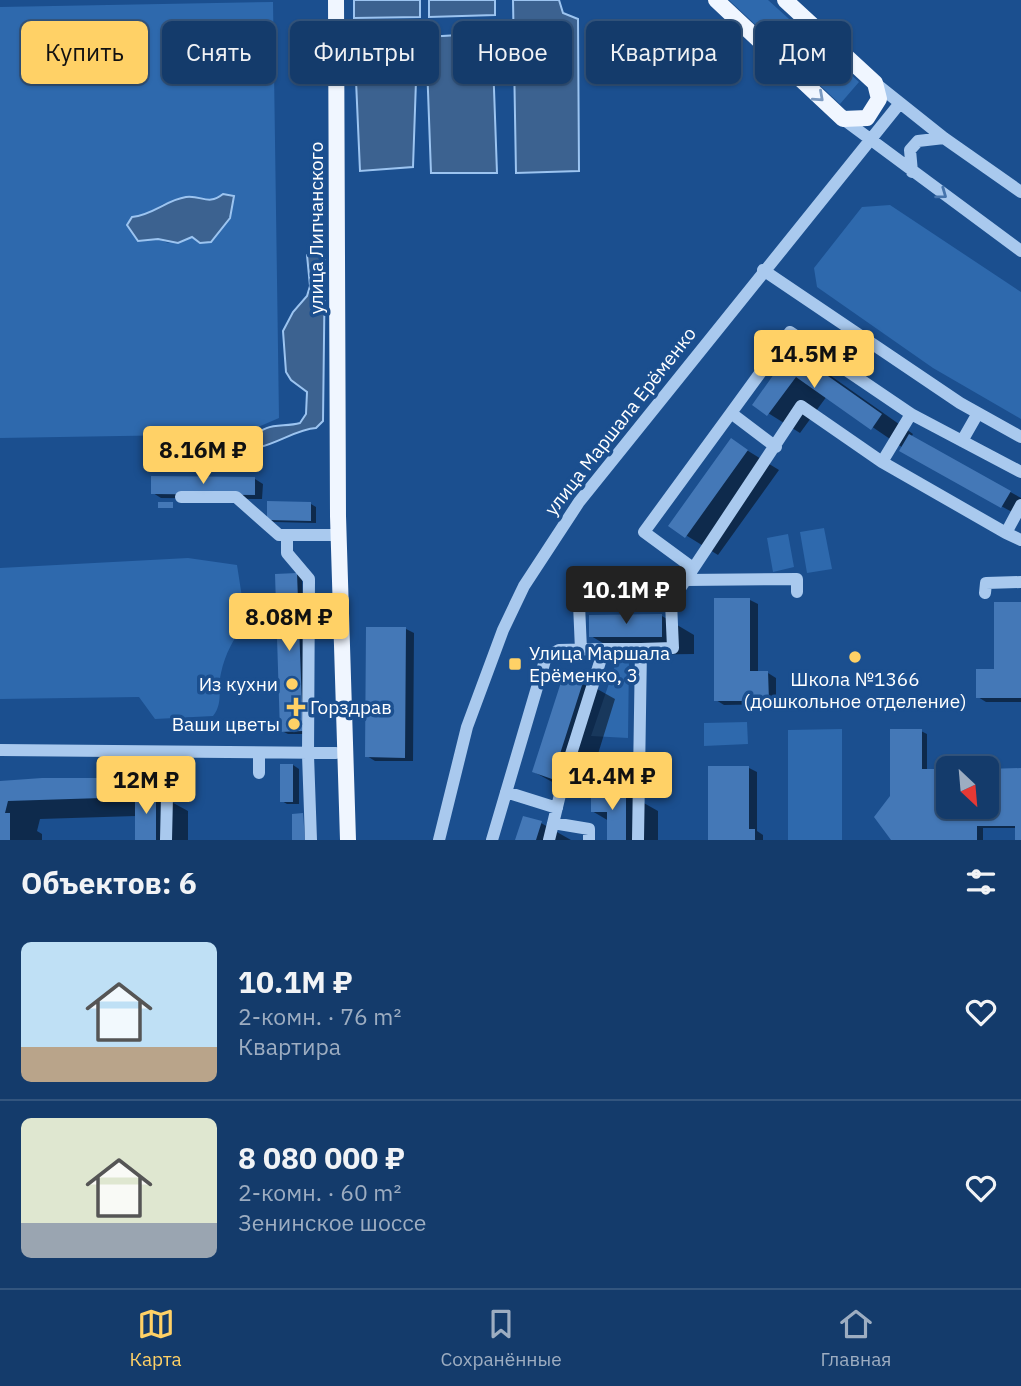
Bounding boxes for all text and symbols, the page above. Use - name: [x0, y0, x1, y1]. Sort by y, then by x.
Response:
- chip: Купить: [21, 21, 148, 84]
- chip: Снять: [162, 21, 276, 84]
- chip: Фильтры: [290, 21, 439, 84]
- chip: Новое: [453, 21, 572, 84]
- chip: Квартира: [586, 21, 741, 84]
- chip: Дом: [755, 21, 851, 84]
- one-way arrow: [811, 89, 824, 102]
- street label: улица Липчанского: [304, 142, 328, 314]
- one-way arrow: [935, 186, 947, 198]
- street label: улица Маршала Ерёменко: [539, 322, 701, 520]
- pin: 14.5M ₽: [749, 330, 879, 390]
- text: 14.5M ₽: [770, 338, 858, 368]
- pin: 8.16M ₽: [138, 426, 268, 486]
- text: 8.16M ₽: [159, 434, 247, 464]
- pin: 10.1M ₽: [561, 566, 691, 626]
- text: 10.1M ₽: [582, 574, 670, 604]
- pin: 8.08M ₽: [224, 594, 354, 653]
- text: 8.08M ₽: [245, 601, 333, 631]
- place label: Улица Маршала Ерёменко, 3: [529, 641, 670, 687]
- marker: Школа №1366 (дошкольное отделение): [847, 649, 863, 665]
- marker: Улица Маршала Ерёменко, 3: [507, 656, 523, 672]
- place label: Школа №1366 (дошкольное отделение): [743, 667, 967, 713]
- place label: Из кухни: [199, 672, 278, 696]
- marker: Из кухни: [284, 676, 300, 692]
- place label: Горздрав: [310, 695, 392, 719]
- marker: Горздрав: [288, 699, 304, 715]
- place label: Ваши цветы: [172, 712, 280, 736]
- marker: Ваши цветы: [286, 716, 302, 732]
- pin: 14.4M ₽: [547, 752, 677, 812]
- pin: 12M ₽: [97, 756, 195, 816]
- north arrow: [936, 756, 999, 819]
- map controls: [936, 756, 999, 819]
- text: 14.4M ₽: [568, 760, 656, 790]
- text: 12M ₽: [112, 764, 180, 794]
- text: Объектов: 6: [21, 863, 197, 902]
- icon: filters: [962, 863, 1000, 901]
- text: 10.1M ₽: [238, 962, 353, 1001]
- icon: home: [77, 970, 161, 1054]
- icon: heart: [962, 993, 1000, 1031]
- text: 2-комн. · 76 m²: [238, 1001, 401, 1031]
- text: Квартира: [238, 1031, 341, 1061]
- text: 8 080 000 ₽: [238, 1138, 405, 1177]
- icon: home: [77, 1146, 161, 1230]
- icon: heart: [962, 1169, 1000, 1207]
- text: 2-комн. · 60 m²: [238, 1177, 401, 1207]
- text: Зенинское шоссе: [238, 1207, 426, 1237]
- tab: Карта: [129, 1305, 182, 1371]
- tab: Сохранённые: [441, 1305, 562, 1371]
- tab: Главная: [821, 1305, 892, 1371]

